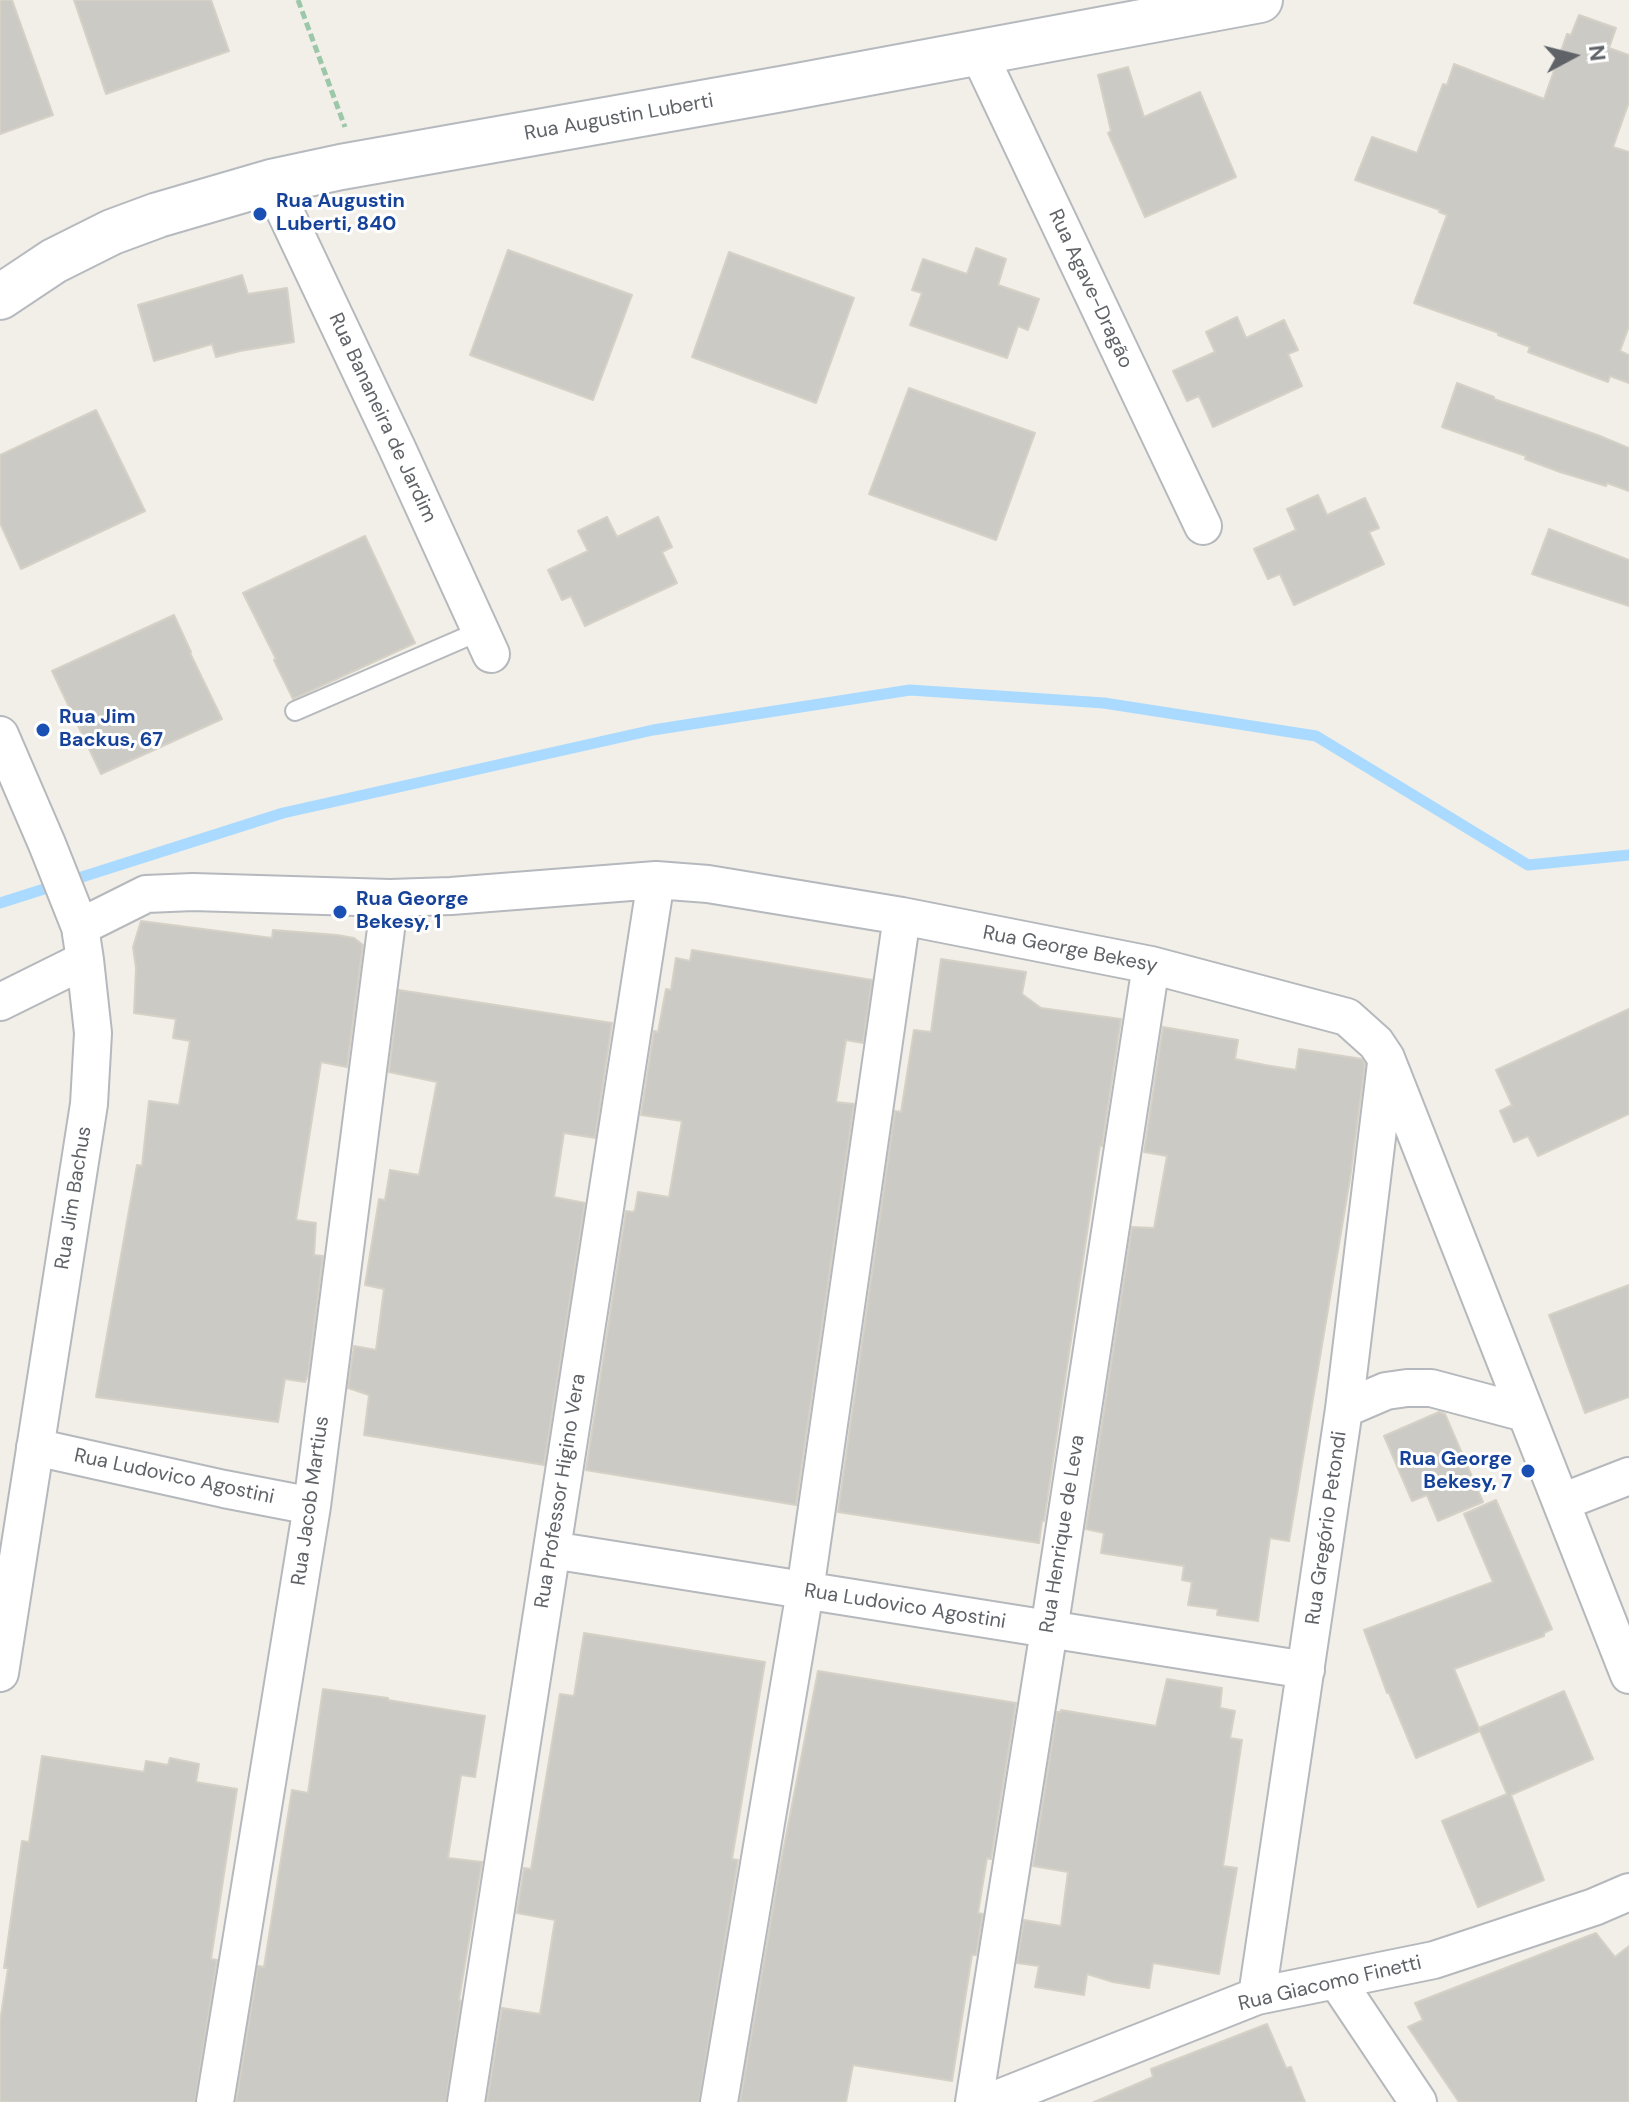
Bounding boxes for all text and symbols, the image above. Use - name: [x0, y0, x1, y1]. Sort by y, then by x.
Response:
- north arrow: [1533, 16, 1613, 96]
- text: N: [1582, 43, 1613, 63]
- street label: Rua Augustin Luberti: [523, 90, 715, 146]
- place label: Rua Augustin Luberti, 840: [276, 190, 405, 237]
- marker: Rua Augustin Luberti, 840: [251, 205, 269, 223]
- street label: Rua Agave-Dragão: [1043, 206, 1137, 372]
- street label: Rua Bananeira de Jardim: [323, 309, 441, 527]
- place label: Rua Jim Backus, 67: [59, 706, 163, 753]
- marker: Rua Jim Backus, 67: [34, 721, 52, 739]
- place label: Rua George Bekesy, 1: [356, 888, 469, 935]
- marker: Rua George Bekesy, 1: [331, 903, 349, 921]
- street label: Rua George Bekesy: [981, 921, 1159, 979]
- street label: Rua Jim Bachus: [51, 1125, 97, 1271]
- street label: Rua Professor Higino Vera: [531, 1372, 591, 1610]
- street label: Rua Jacob Martius: [287, 1415, 335, 1587]
- street label: Rua Gregório Petondi: [1302, 1430, 1352, 1626]
- street label: Rua Henrique de Leva: [1035, 1433, 1091, 1635]
- street label: Rua Ludovico Agostini: [72, 1444, 276, 1510]
- place label: Rua George Bekesy, 7: [1399, 1448, 1512, 1495]
- marker: Rua George Bekesy, 7: [1519, 1462, 1537, 1480]
- street label: Rua Ludovico Agostini: [802, 1579, 1008, 1635]
- street label: Rua Giacomo Finetti: [1236, 1951, 1424, 2017]

